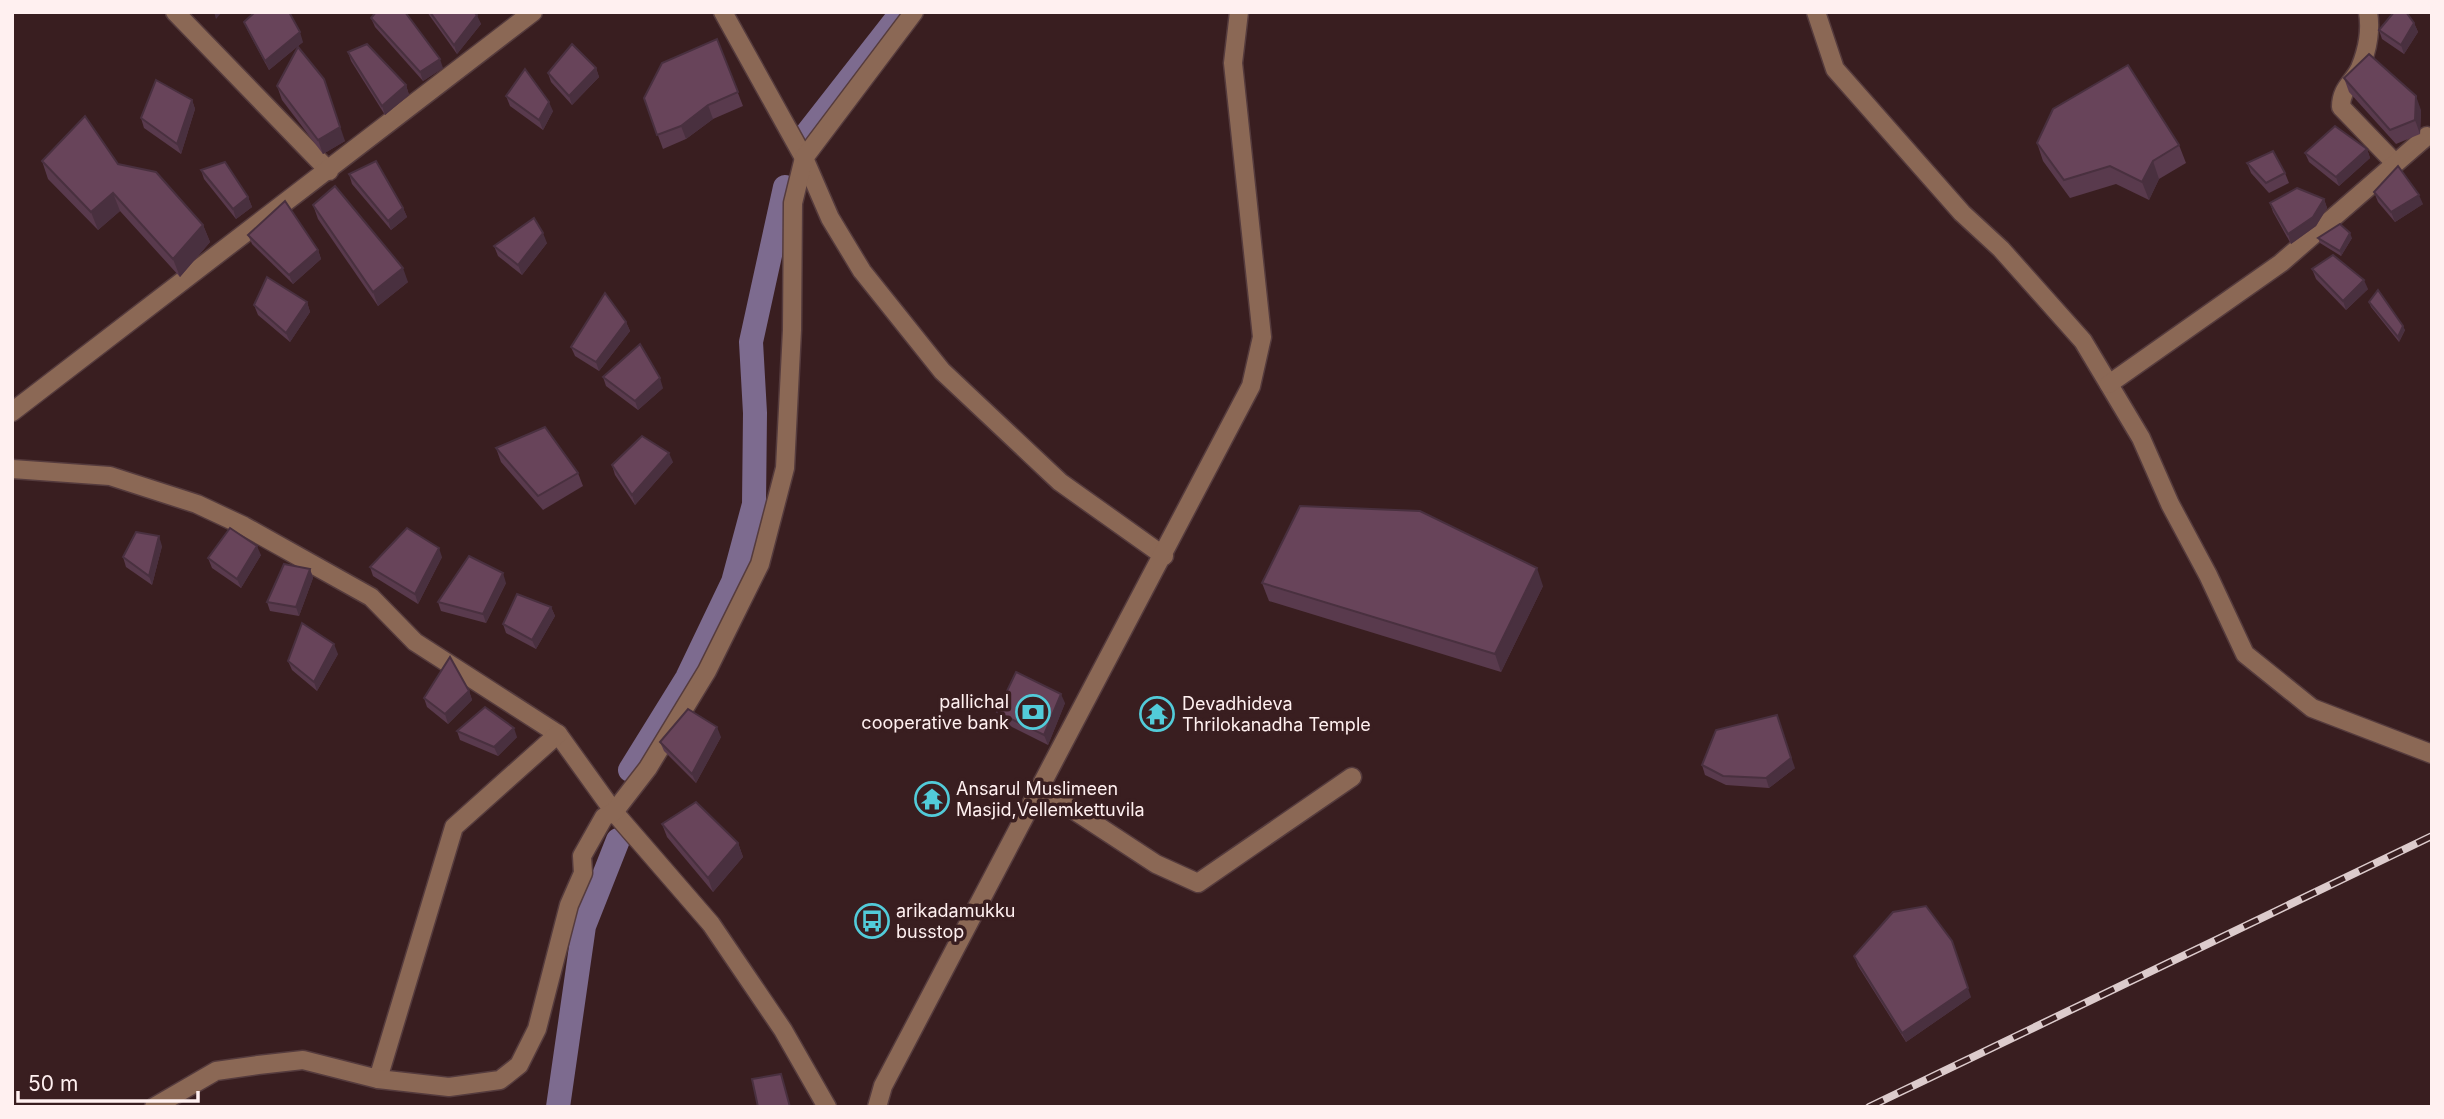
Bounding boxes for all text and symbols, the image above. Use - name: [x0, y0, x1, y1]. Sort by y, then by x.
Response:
- place label: pallichal cooperative bank: [861, 691, 1009, 733]
- bank icon: pallichal cooperative bank: [1014, 693, 1052, 731]
- place label: Devadhideva Thrilokanadha Temple: [1182, 693, 1371, 735]
- temple icon: Devadhideva Thrilokanadha Temple: [1138, 695, 1176, 733]
- place label: Ansarul Muslimeen Masjid,Vellemkettuvila: [956, 778, 1145, 820]
- temple icon: Ansarul Muslimeen Masjid,Vellemkettuvila: [913, 780, 951, 818]
- place label: arikadamukku busstop: [896, 900, 1015, 942]
- bus stop icon: arikadamukku busstop: [853, 902, 891, 940]
- scale bar: [18, 1060, 198, 1104]
- text: 50 m: [28, 1071, 78, 1096]

